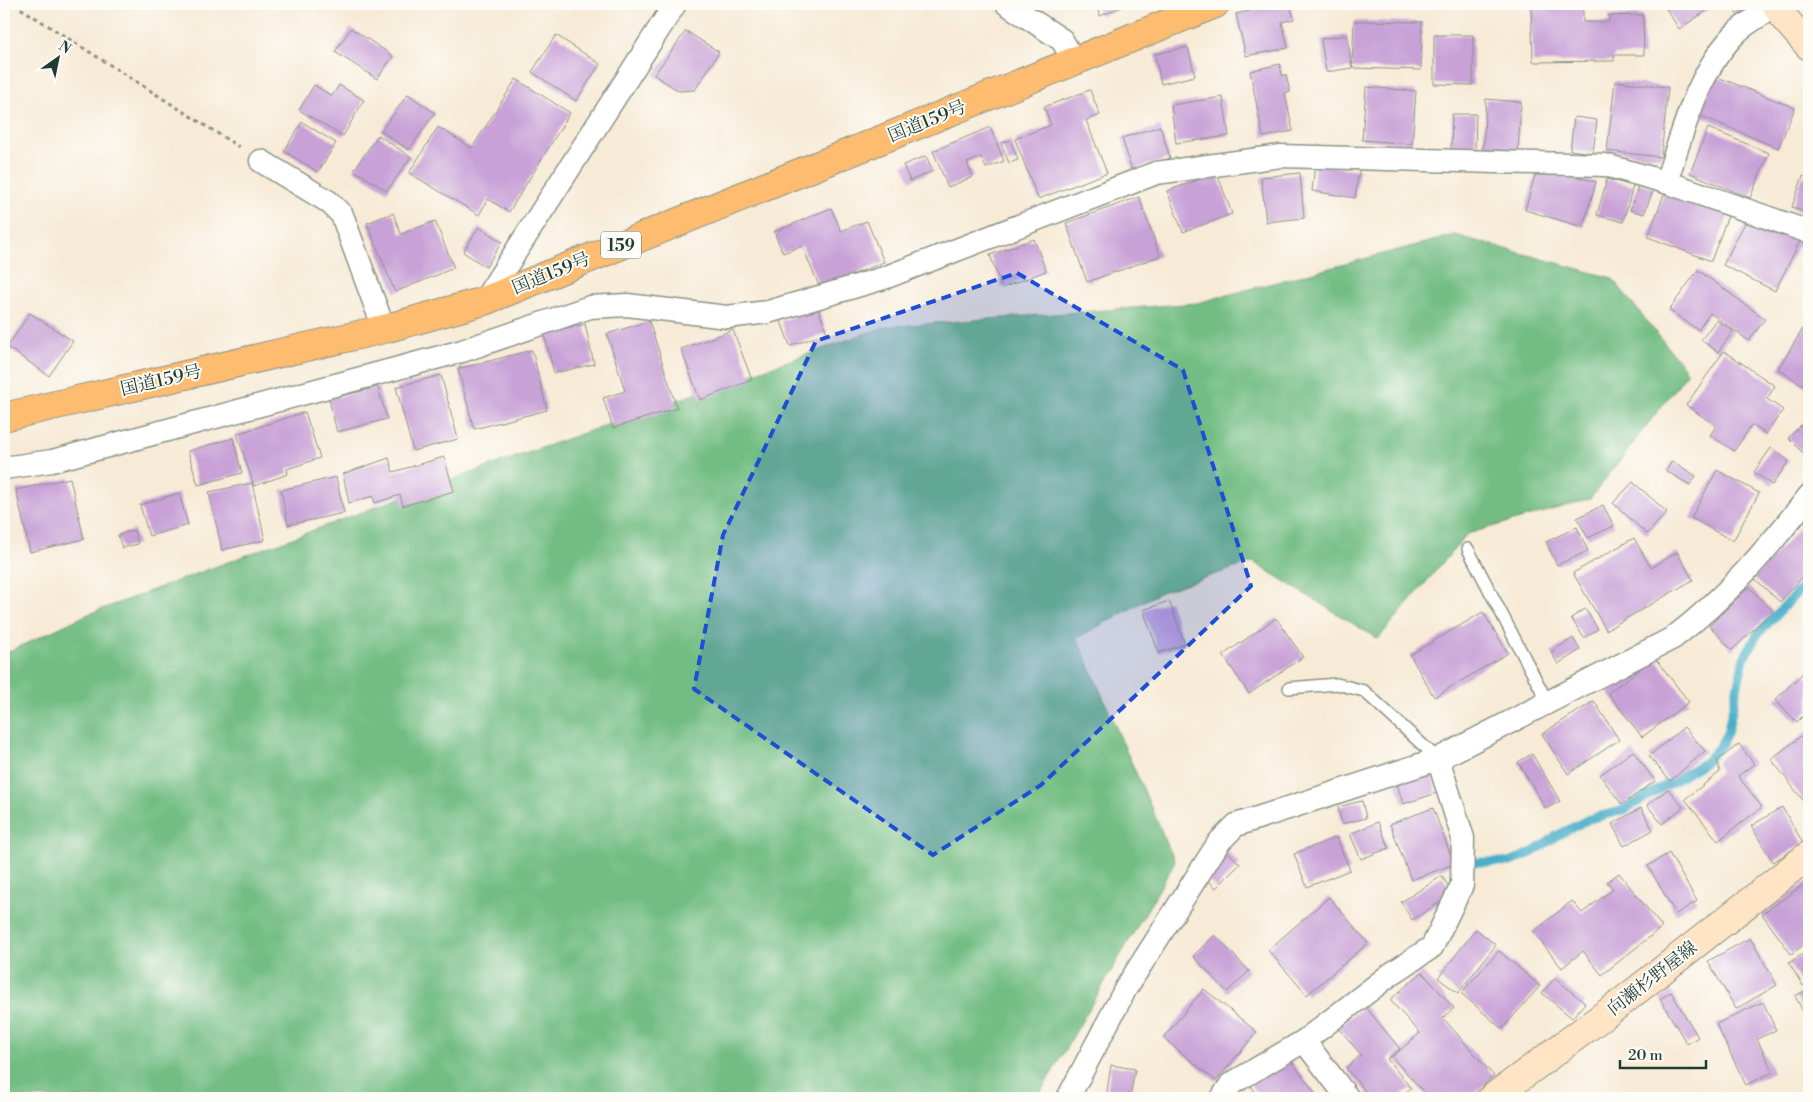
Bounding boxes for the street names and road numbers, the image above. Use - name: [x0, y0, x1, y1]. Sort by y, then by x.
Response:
- street label: 国道159号: [885, 95, 970, 148]
- road number: 159: [601, 232, 641, 258]
- street label: 国道159号: [509, 247, 594, 300]
- street label: 国道159号: [118, 360, 204, 401]
- street label: 向瀬杉野屋線: [1603, 936, 1702, 1021]

